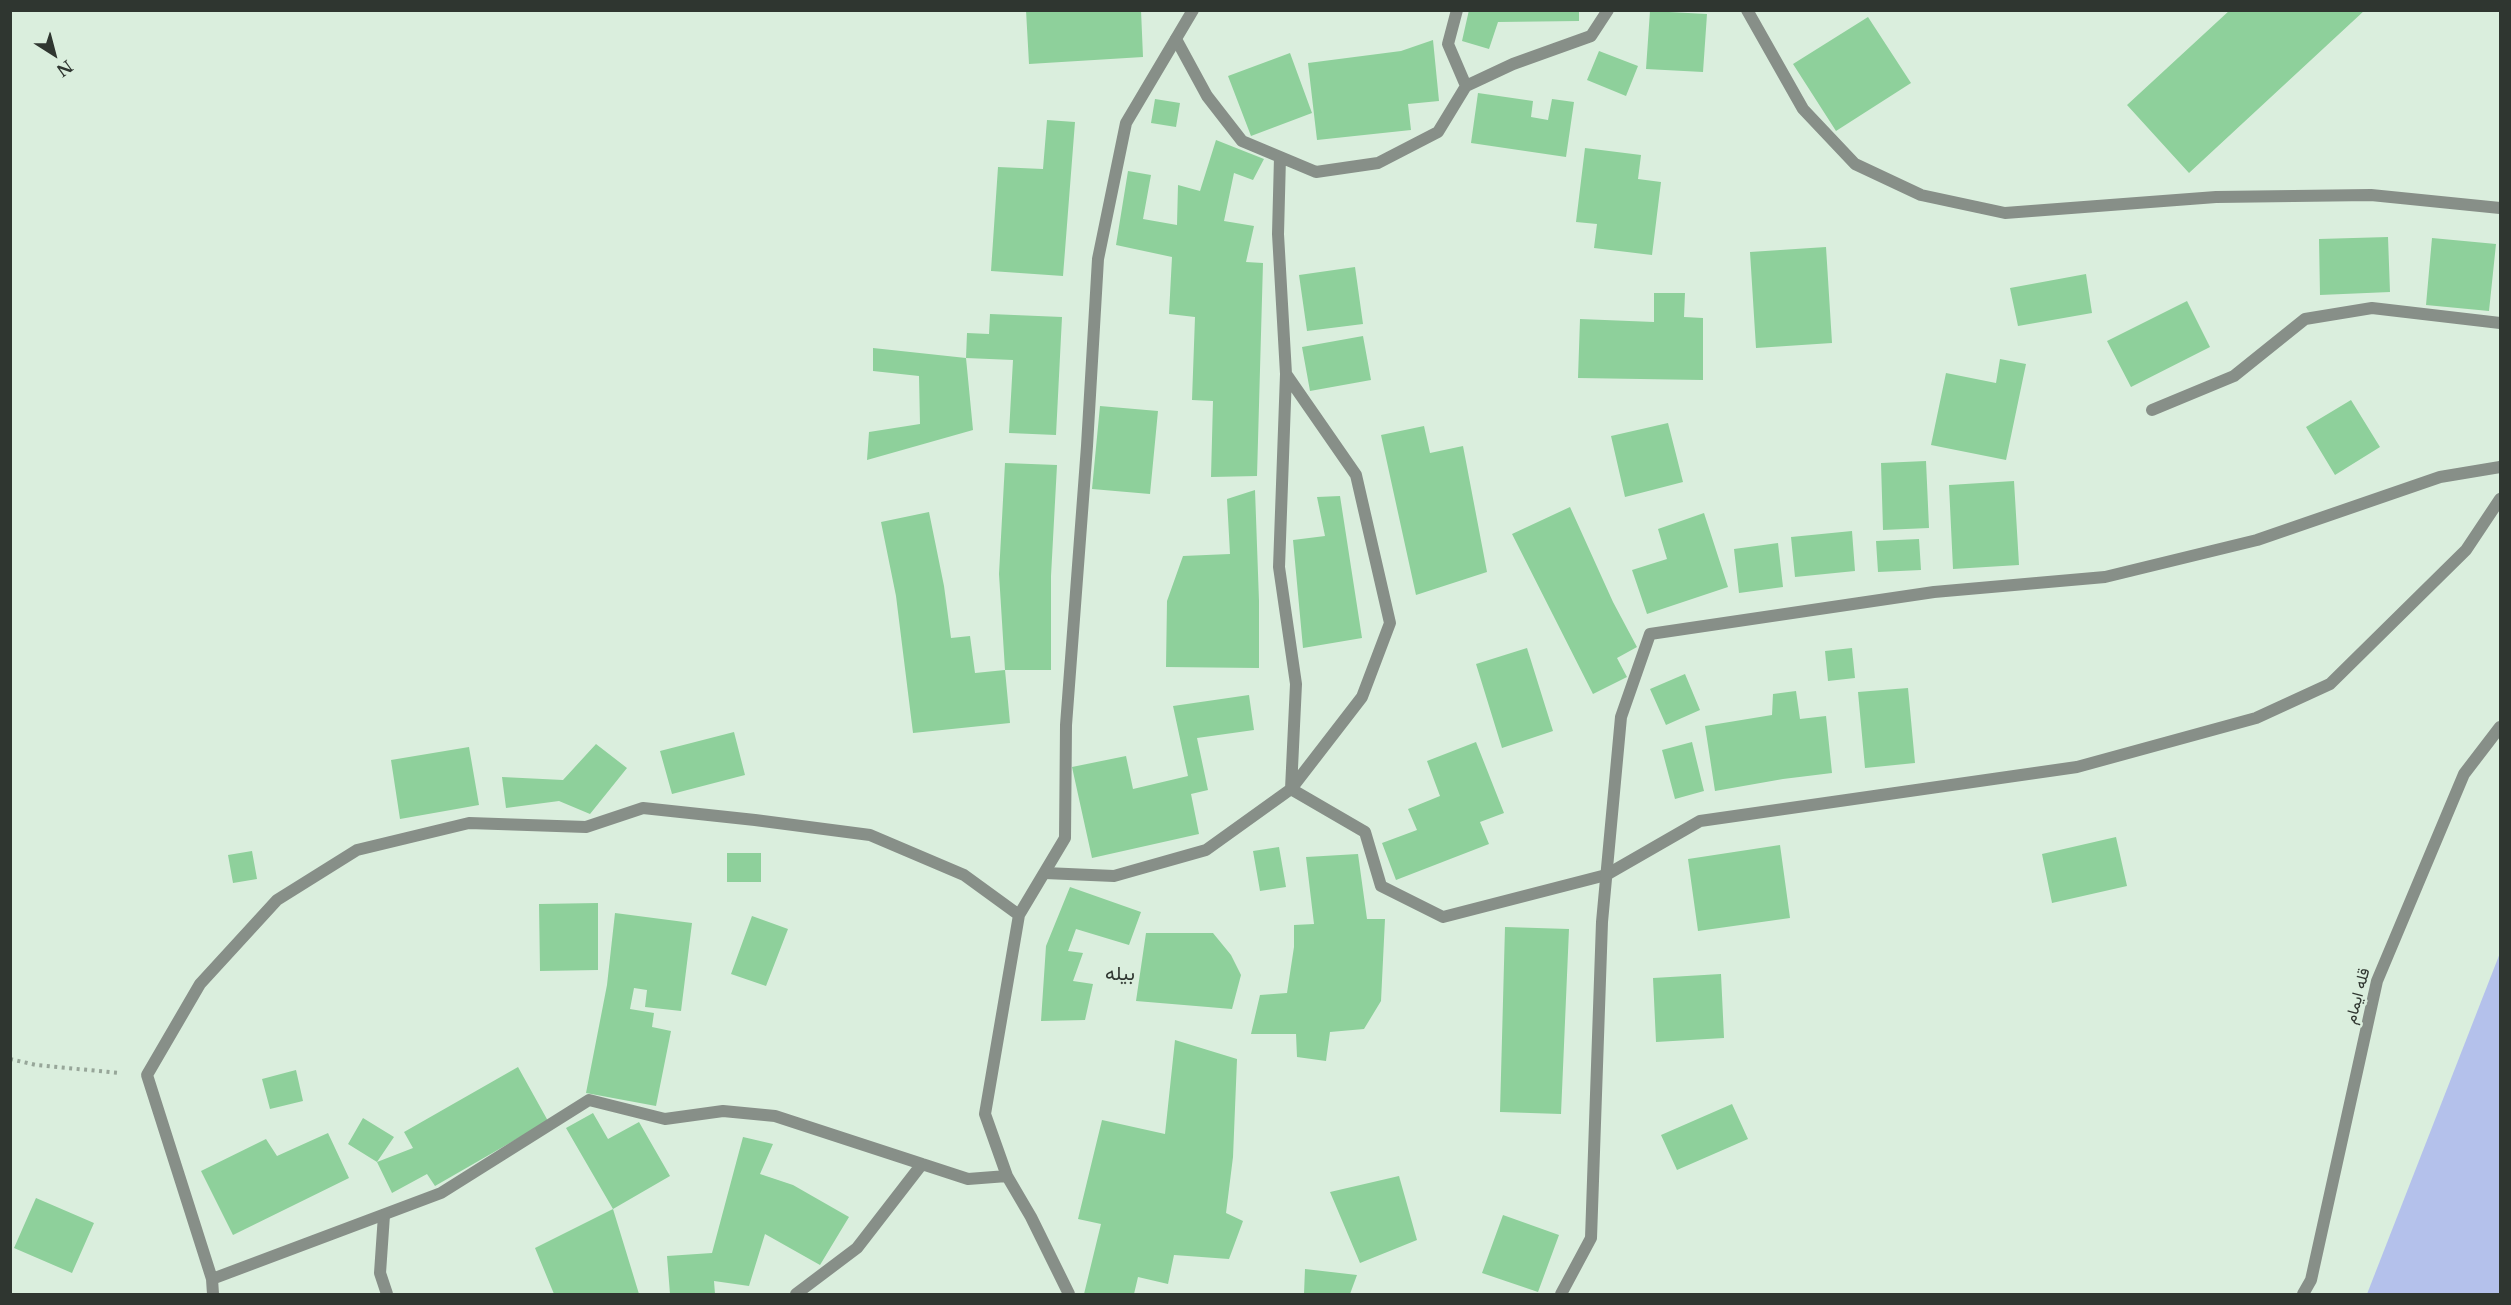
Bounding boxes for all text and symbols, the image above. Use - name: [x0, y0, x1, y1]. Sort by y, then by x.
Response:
- north arrow: [24, 24, 84, 84]
- text: N: [53, 56, 77, 81]
- district label: بیله: [1105, 962, 1135, 986]
- street label: قله ایمام: [2341, 966, 2375, 1026]

